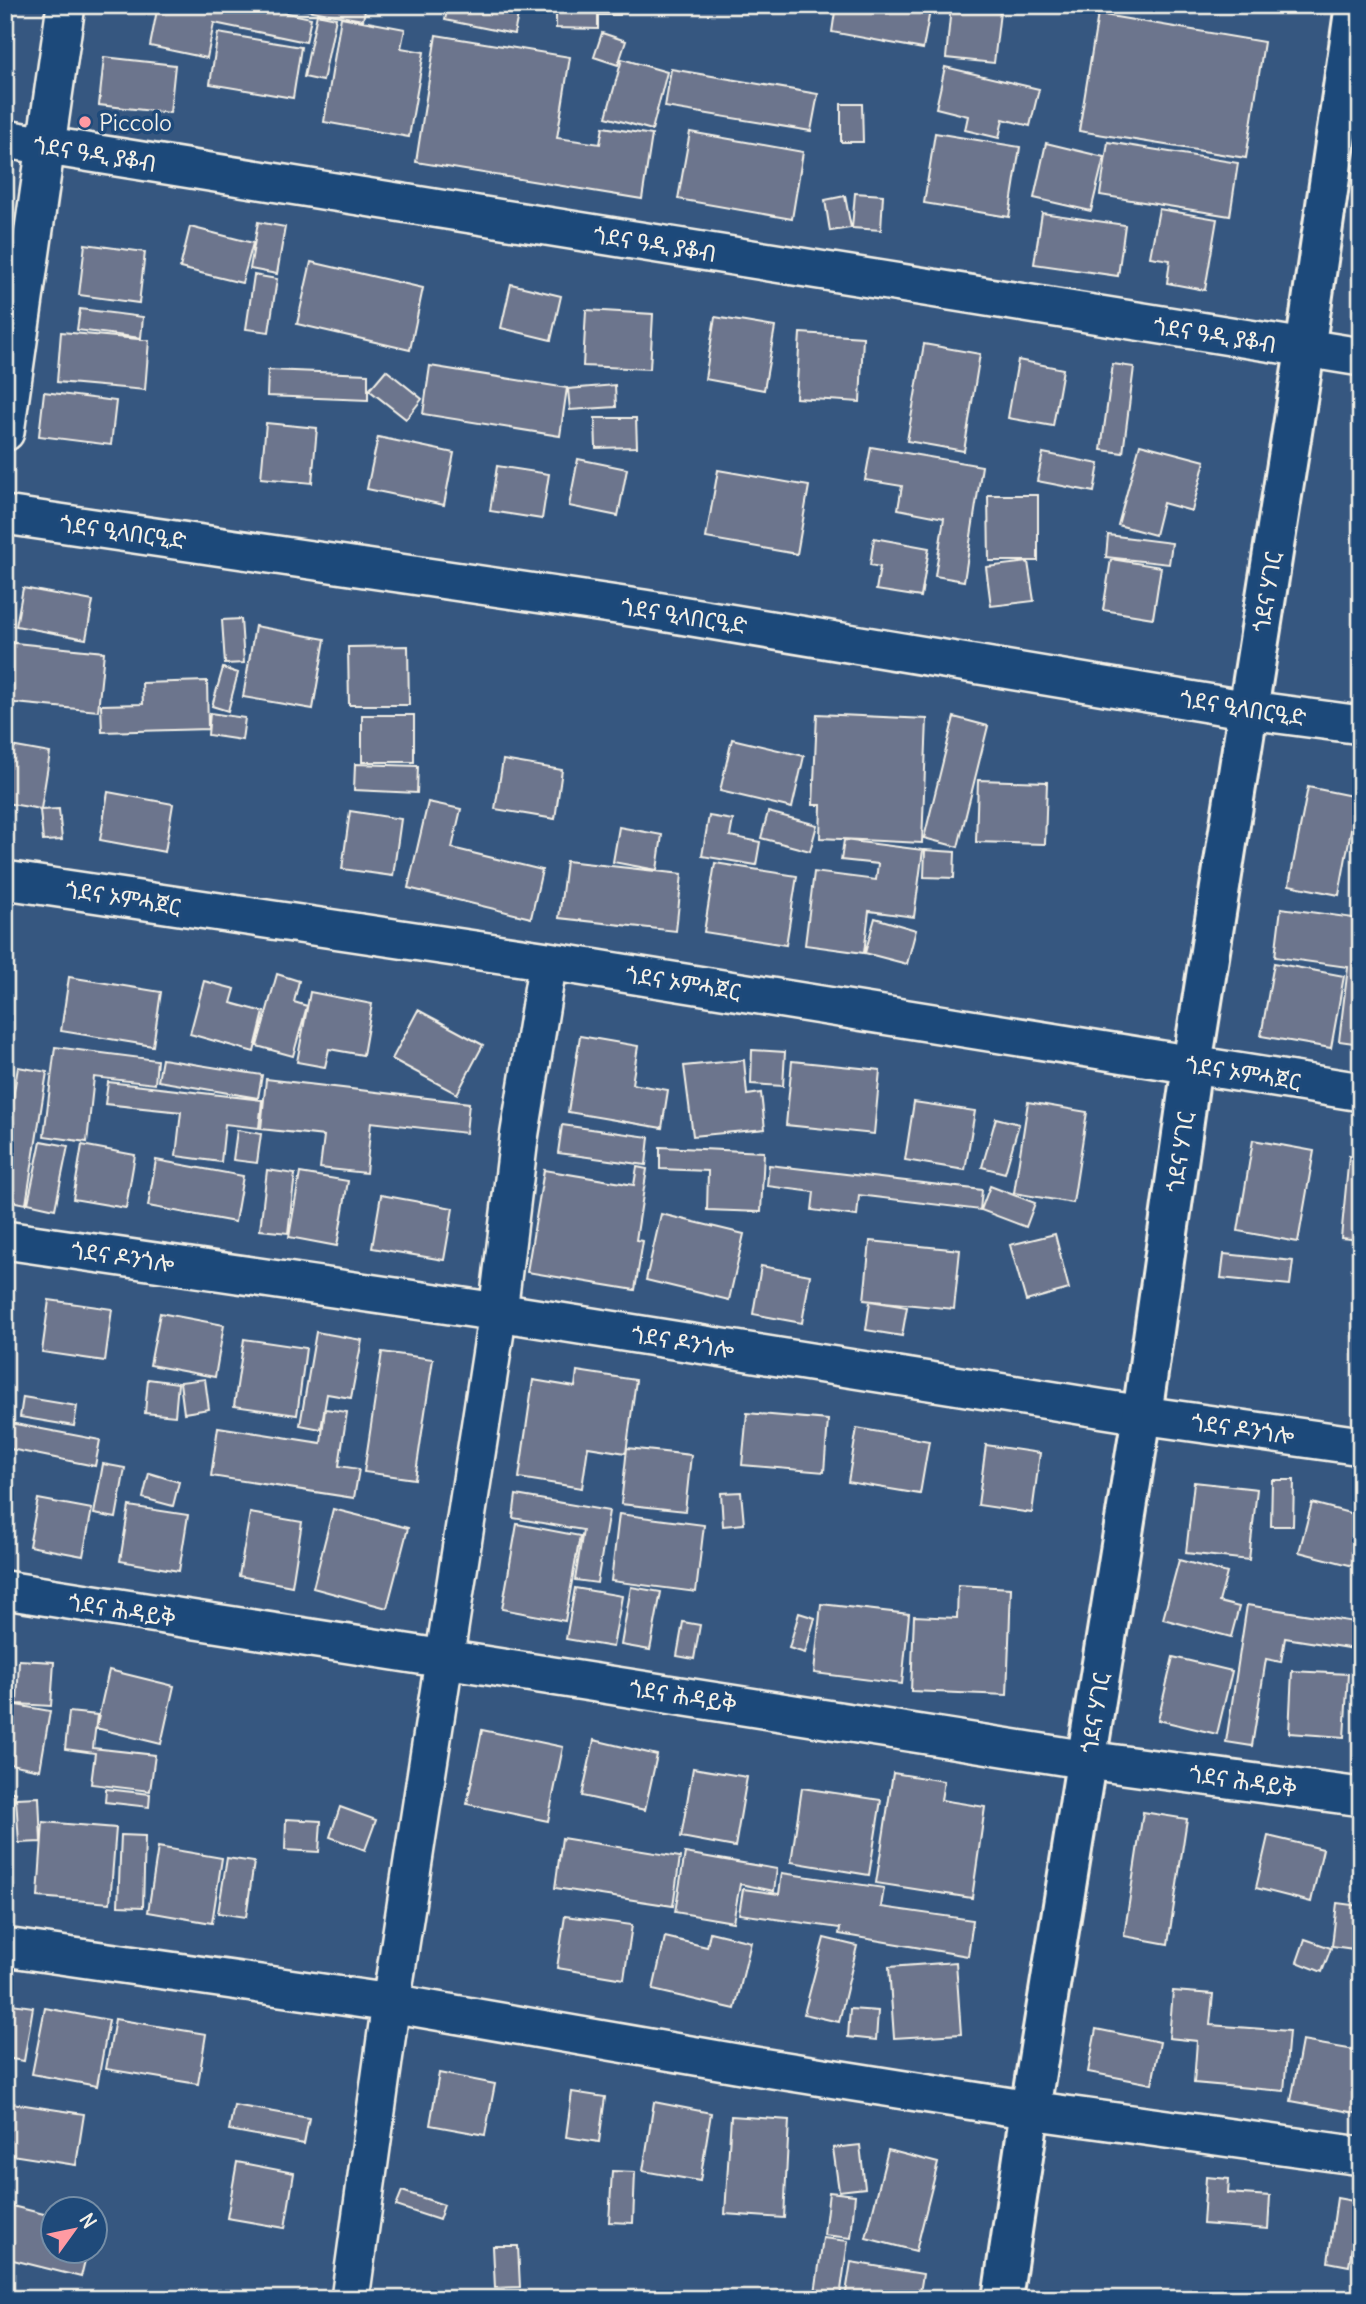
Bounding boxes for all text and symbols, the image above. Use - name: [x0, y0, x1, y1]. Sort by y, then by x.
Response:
- place label: Piccolo: [99, 108, 172, 137]
- marker: Piccolo: [77, 114, 93, 130]
- street label: ጎደና ዓዲ ያቆብ: [31, 130, 159, 178]
- street label: ጎደና ዓዲ ያቆብ: [591, 220, 719, 268]
- street label: ጎደና ዓዲ ያቆብ: [1151, 311, 1279, 359]
- street label: ጎደና ዒላበርዒድ: [58, 509, 189, 555]
- street label: ጎደና ሃገር: [1246, 550, 1288, 634]
- street label: ጎደና ዒላበርዒድ: [619, 592, 750, 640]
- street label: ጎደና ዒላበርዒድ: [1178, 684, 1309, 732]
- street label: ጎደና ኦምሓጀር: [63, 875, 183, 921]
- street label: ጎደና ኦምሓጀር: [623, 960, 743, 1006]
- street label: ጎደና ኦምሓጀር: [1183, 1050, 1303, 1096]
- street label: ጎደና ሃገር: [1160, 1110, 1200, 1194]
- street label: ጎደና ዶንጎሎ: [70, 1235, 176, 1279]
- street label: ጎደና ዶንጎሎ: [629, 1320, 737, 1364]
- street label: ጎደና ዶንጎሎ: [1190, 1407, 1296, 1451]
- street label: ጎደና ሕዳይቅ: [66, 1587, 178, 1633]
- street label: ጎደና ሃገር: [1074, 1671, 1116, 1755]
- street label: ጎደና ሕዳይቅ: [627, 1673, 739, 1719]
- street label: ጎደና ሕዳይቅ: [1187, 1759, 1299, 1803]
- north arrow: [38, 2196, 108, 2266]
- text: N: [75, 2209, 102, 2233]

